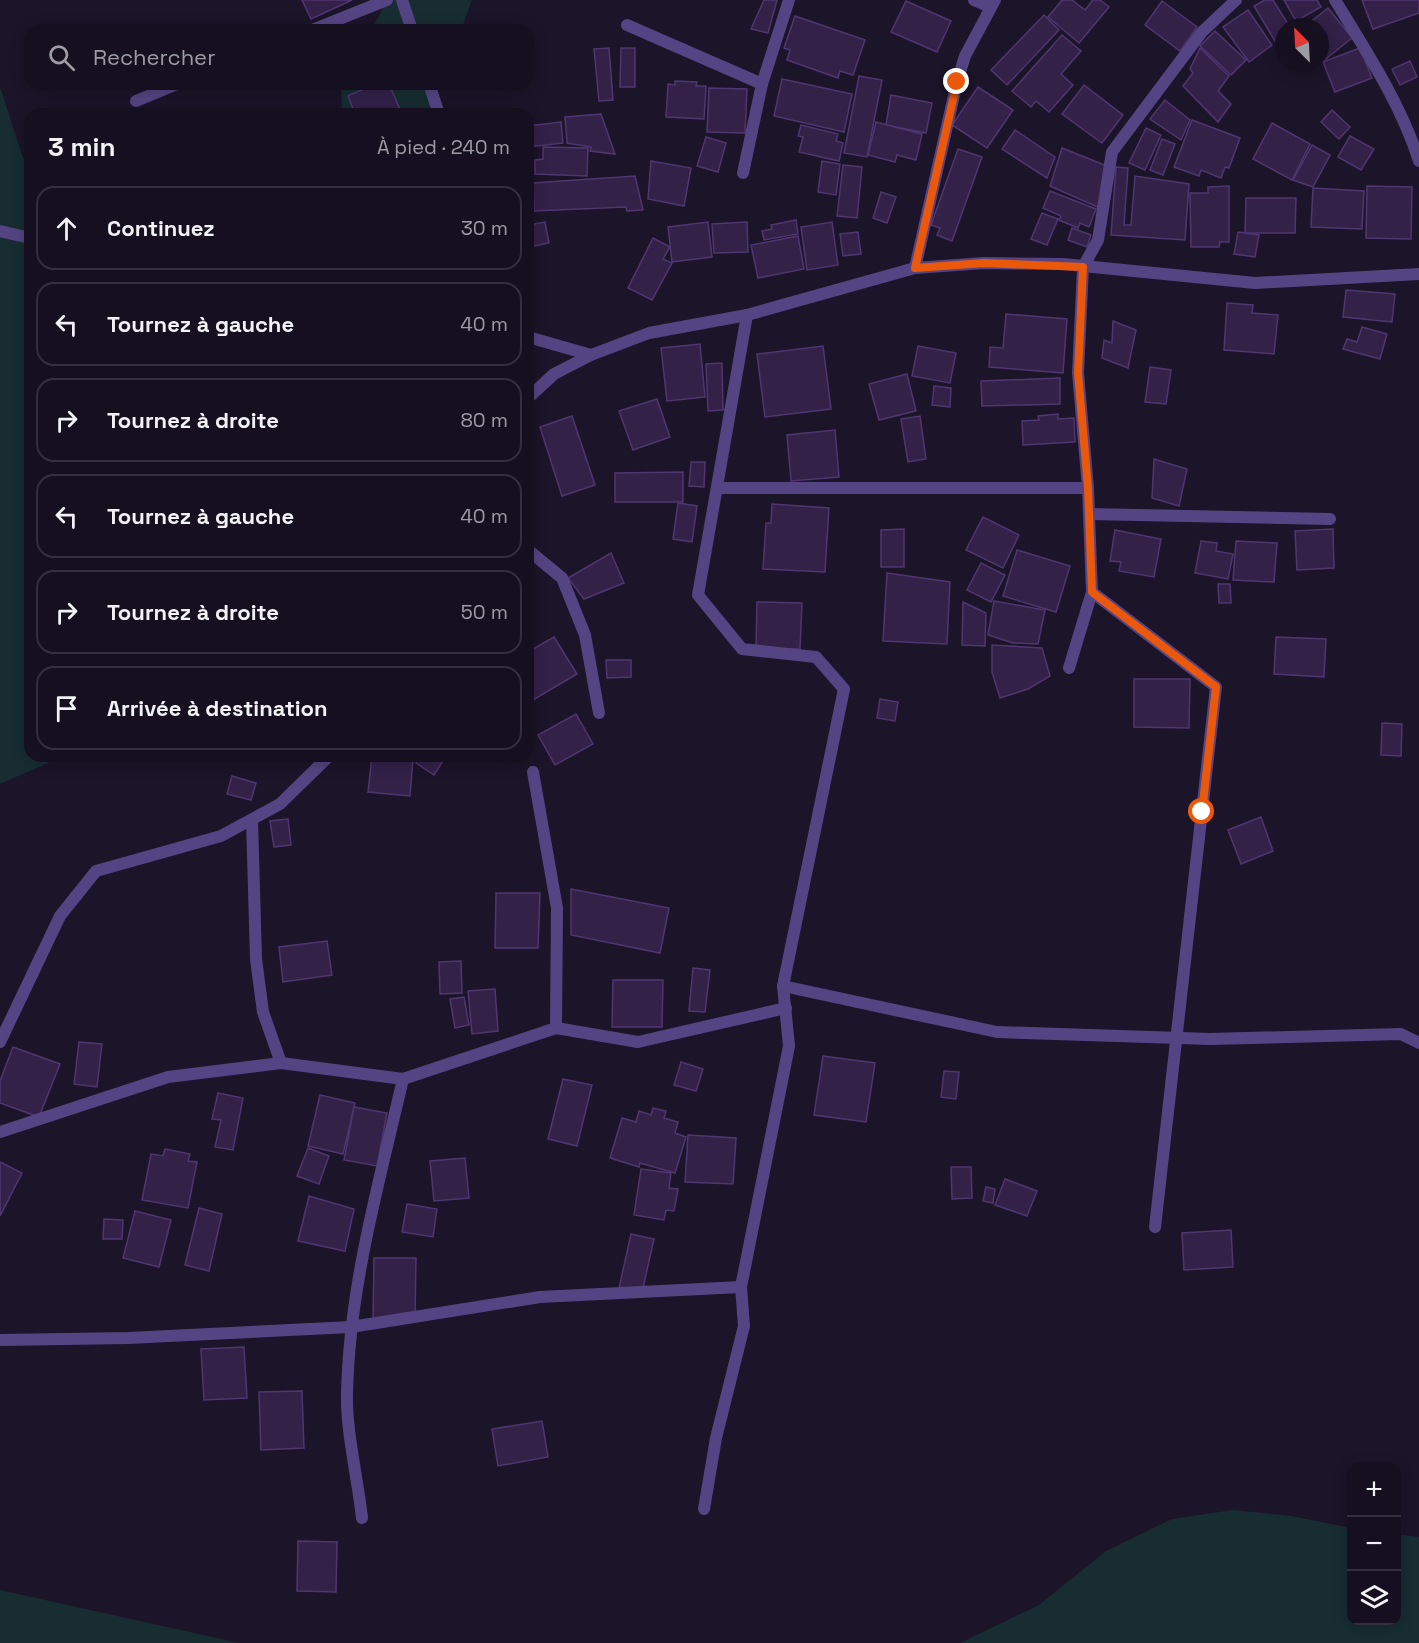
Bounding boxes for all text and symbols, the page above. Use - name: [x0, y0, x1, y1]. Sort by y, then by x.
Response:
- north arrow: [1275, 18, 1329, 72]
- search box: [24, 24, 534, 90]
- icon: search: [45, 41, 78, 74]
- text: Rechercher: [93, 43, 215, 71]
- route end: [943, 68, 969, 94]
- text: 3 min: [48, 130, 116, 164]
- text: À pied · 240 m: [377, 134, 510, 160]
- icon: ahead: [50, 212, 83, 245]
- text: Continuez: [107, 214, 215, 242]
- text: 30 m: [461, 215, 508, 241]
- icon: left: [50, 308, 83, 341]
- text: Tournez à gauche: [107, 310, 294, 338]
- text: 40 m: [460, 311, 508, 337]
- icon: right: [50, 404, 83, 437]
- text: Tournez à droite: [107, 406, 279, 434]
- text: 80 m: [460, 407, 508, 433]
- icon: left: [50, 500, 83, 533]
- text: Tournez à gauche: [107, 502, 294, 530]
- text: 40 m: [460, 503, 508, 529]
- icon: right: [50, 596, 83, 629]
- text: Tournez à droite: [107, 598, 279, 626]
- text: 50 m: [461, 599, 508, 625]
- icon: arrive: [50, 692, 83, 725]
- text: Arrivée à destination: [107, 694, 328, 722]
- route start: [1188, 798, 1214, 824]
- map controls: [1347, 1463, 1401, 1625]
- button: +: [1347, 1463, 1401, 1517]
- button: −: [1347, 1517, 1401, 1571]
- button: layers: [1347, 1571, 1401, 1625]

